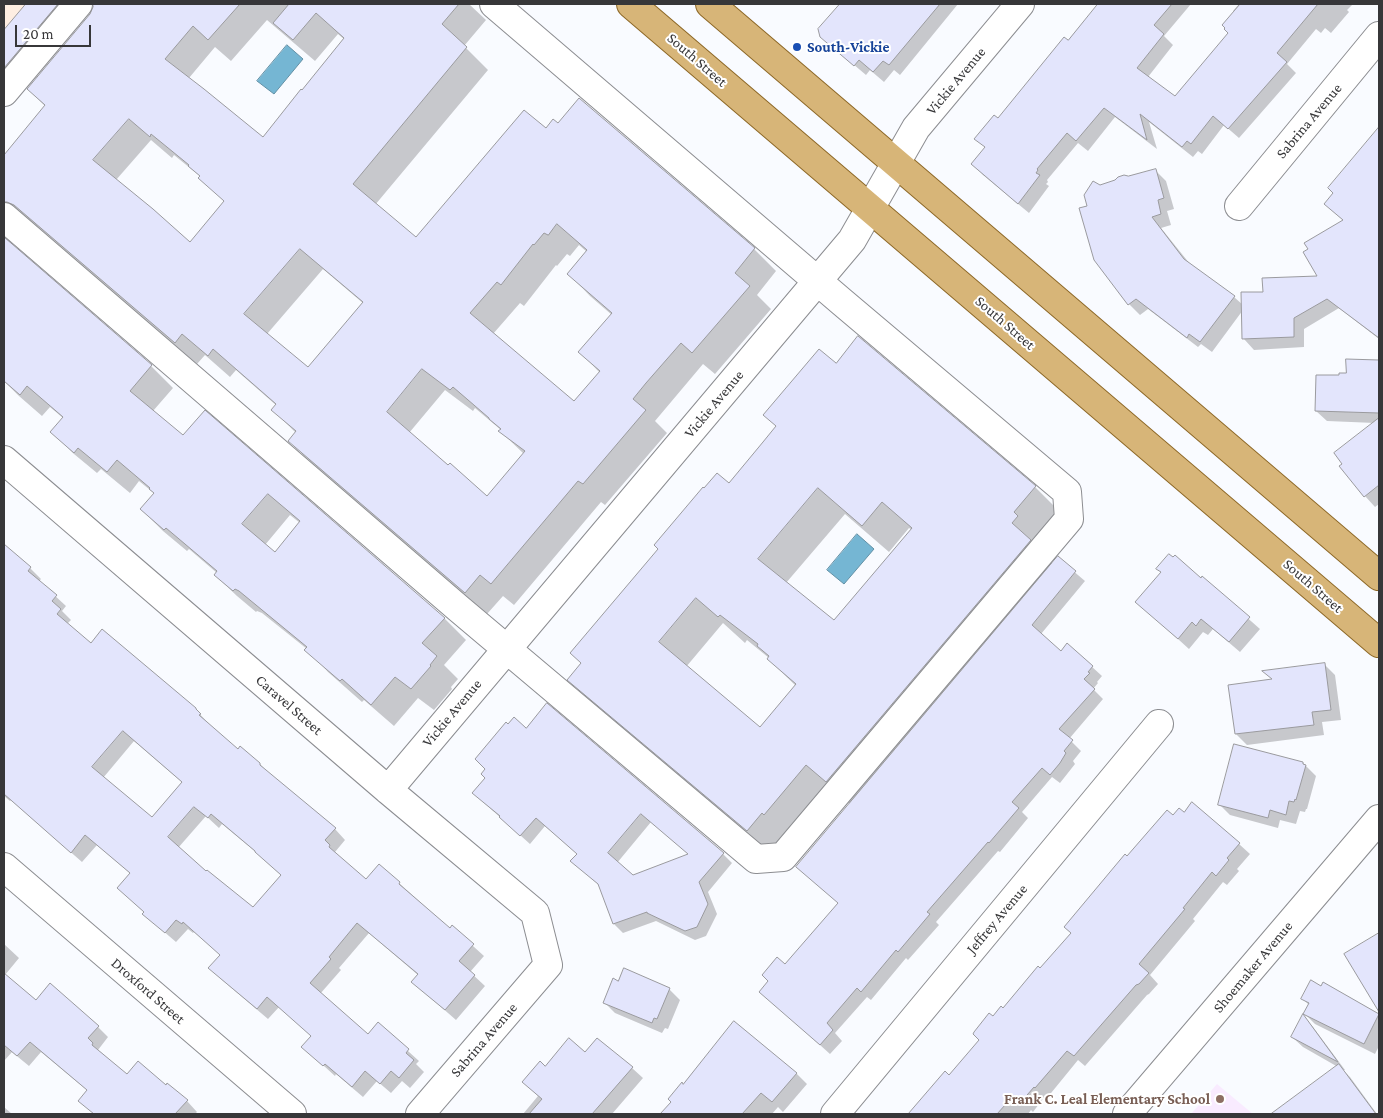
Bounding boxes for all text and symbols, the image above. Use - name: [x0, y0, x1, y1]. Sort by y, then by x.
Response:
- scale bar: [18, 15, 94, 47]
- text: 20 m: [23, 26, 54, 42]
- street label: South Street: [663, 29, 731, 91]
- place label: South-Vickie: [807, 38, 889, 56]
- marker: South-Vickie: [791, 41, 803, 53]
- street label: Vickie Avenue: [922, 43, 990, 119]
- street label: Sabrina Avenue: [1272, 80, 1346, 162]
- street label: South Street: [971, 292, 1039, 354]
- street label: Vickie Avenue: [680, 366, 748, 442]
- street label: South Street: [1279, 555, 1347, 617]
- street label: Caravel Street: [252, 671, 326, 739]
- street label: Vickie Avenue: [418, 675, 486, 751]
- street label: Jeffrey Avenue: [963, 881, 1031, 957]
- street label: Shoemaker Avenue: [1209, 918, 1297, 1016]
- street label: Droxford Street: [107, 954, 189, 1028]
- street label: Sabrina Avenue: [447, 999, 521, 1081]
- place label: Frank C. Leal Elementary School: [1004, 1090, 1210, 1108]
- marker: Frank C. Leal Elementary School: [1214, 1093, 1226, 1105]

